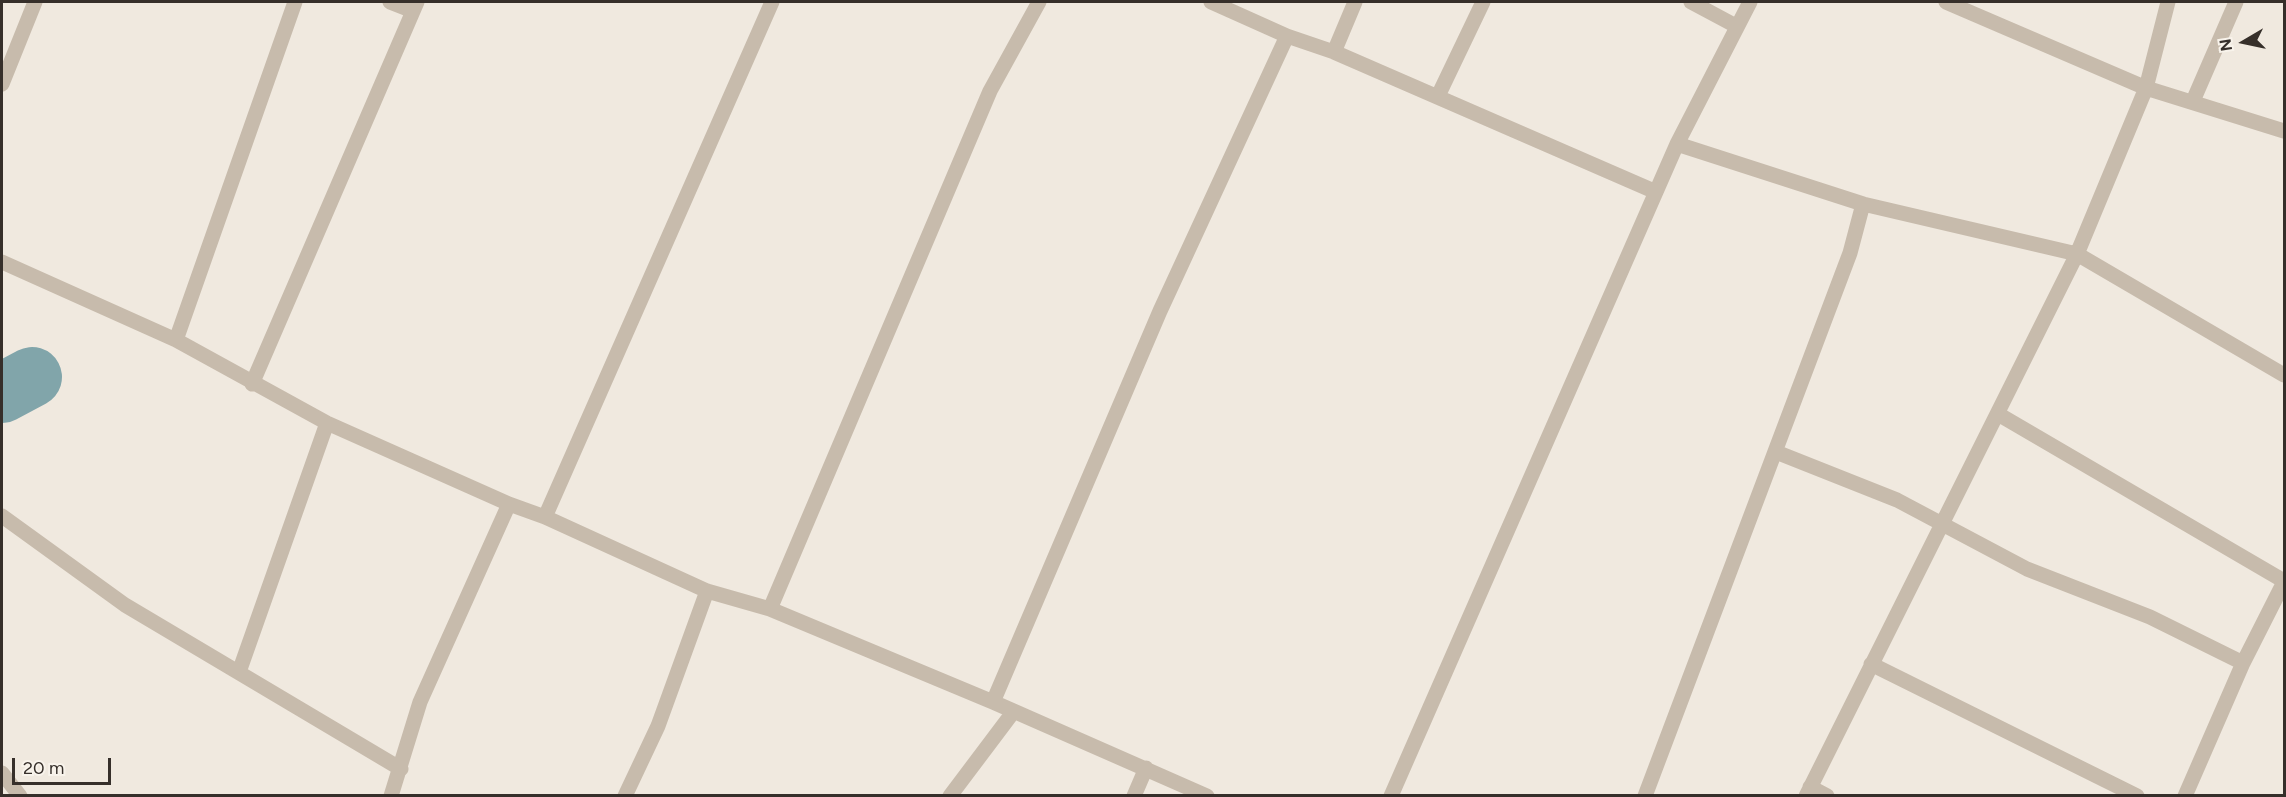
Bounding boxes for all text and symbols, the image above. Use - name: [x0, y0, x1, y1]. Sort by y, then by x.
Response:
- north arrow: [2214, 12, 2274, 72]
- text: N: [2215, 37, 2236, 52]
- scale bar: [15, 746, 114, 784]
- text: 20 m: [23, 757, 64, 779]

